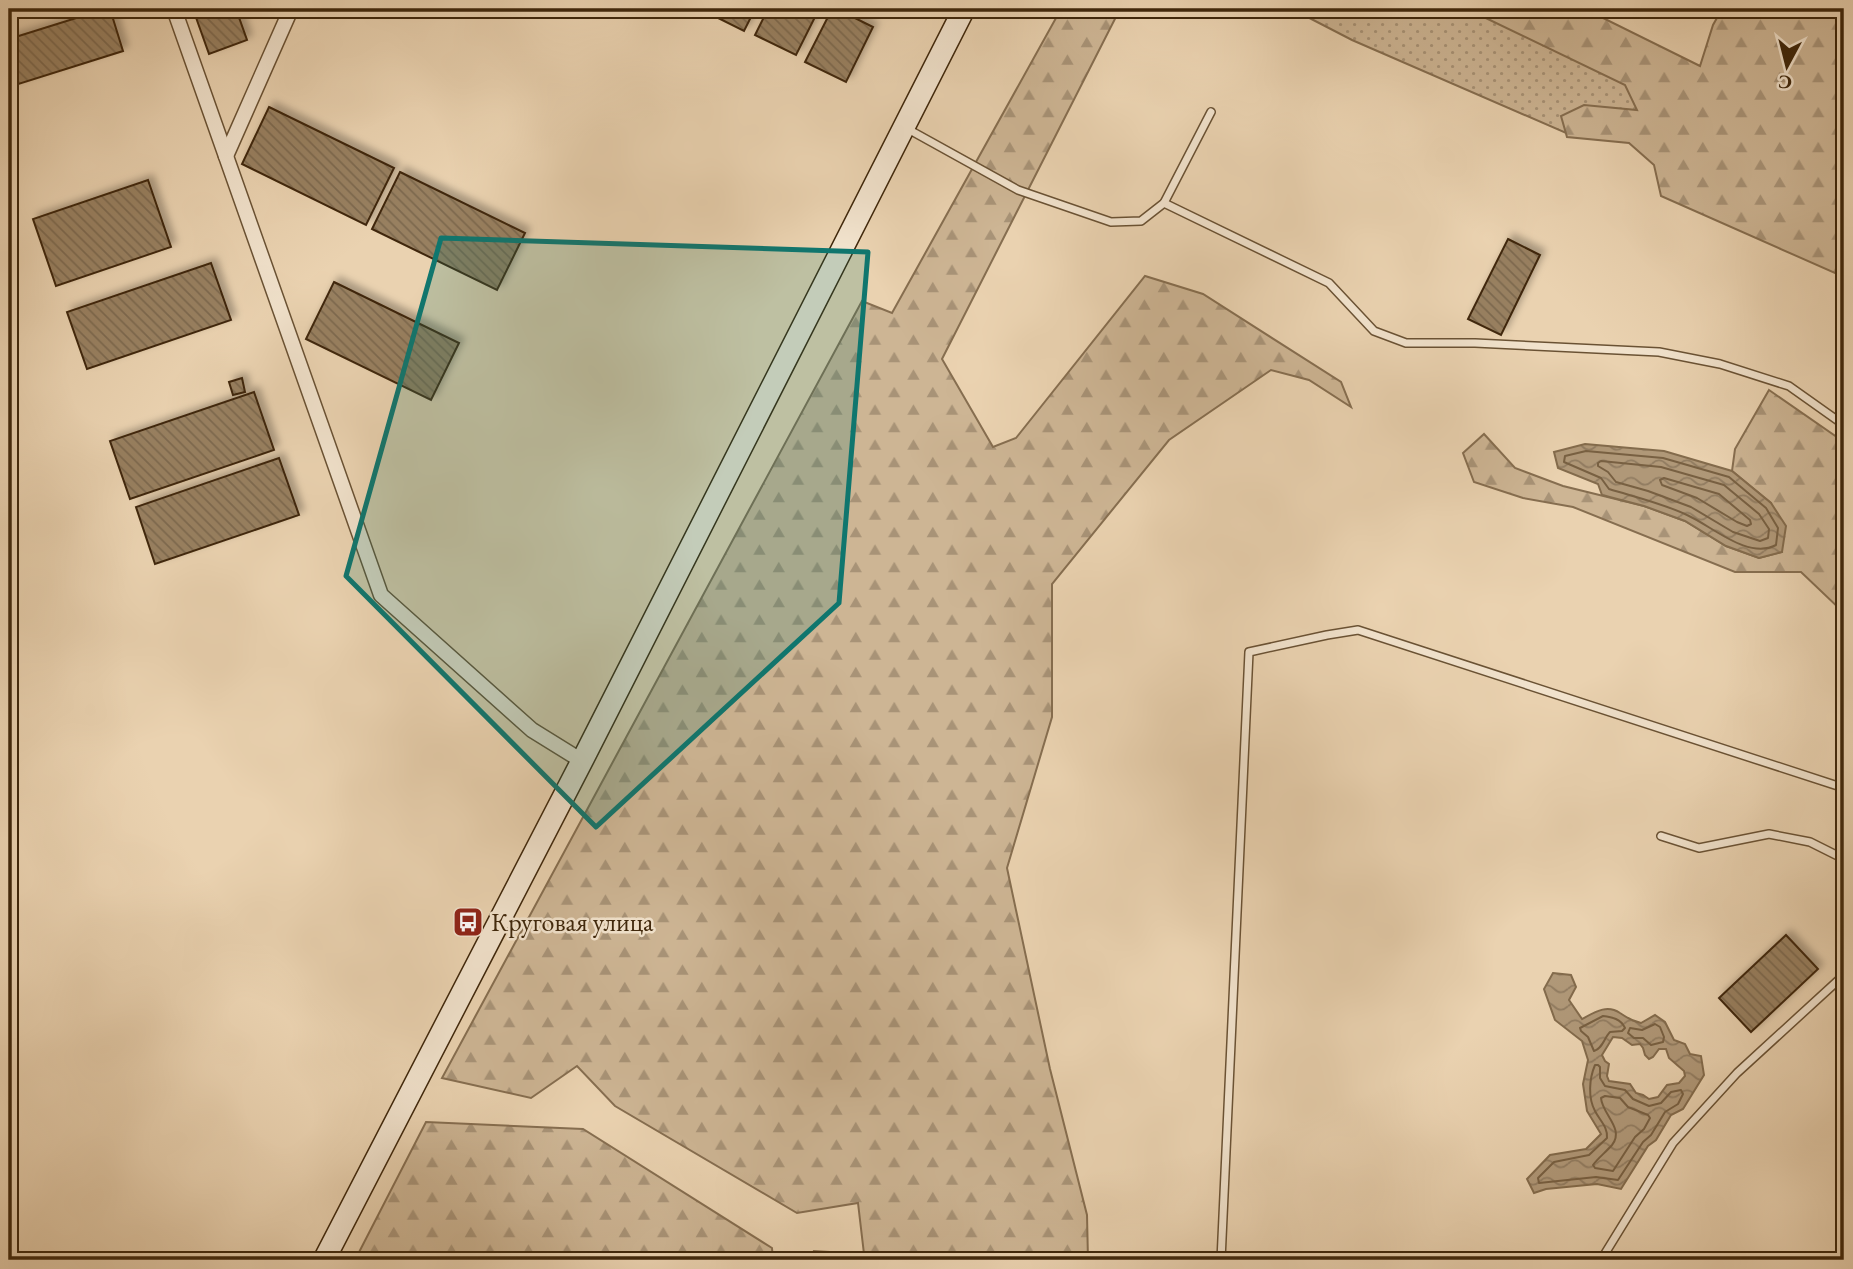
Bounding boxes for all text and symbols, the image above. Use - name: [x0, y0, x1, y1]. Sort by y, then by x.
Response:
- north arrow: [1752, 32, 1822, 102]
- text: С: [1777, 69, 1793, 96]
- bus stop icon: Круговая улица: [451, 905, 485, 939]
- place label: Круговая улица: [491, 905, 654, 939]

